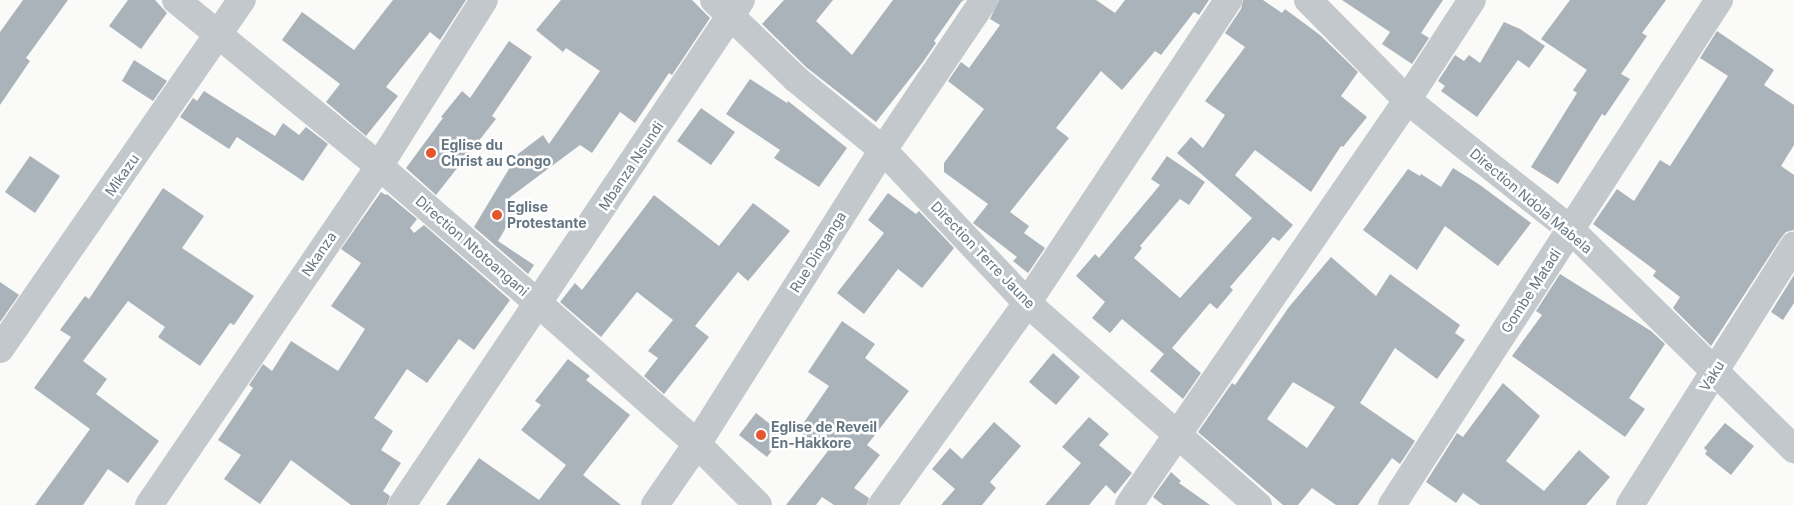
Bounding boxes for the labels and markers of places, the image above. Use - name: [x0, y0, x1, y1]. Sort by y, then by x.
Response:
- place label: Eglise du Christ au Congo: [441, 137, 551, 170]
- marker: Eglise du Christ au Congo: [425, 147, 437, 159]
- place label: Eglise Protestante: [507, 199, 587, 232]
- marker: Eglise Protestante: [491, 209, 503, 221]
- place label: Eglise de Reveil En-Hakkore: [771, 419, 877, 452]
- marker: Eglise de Reveil En-Hakkore: [755, 429, 767, 441]

